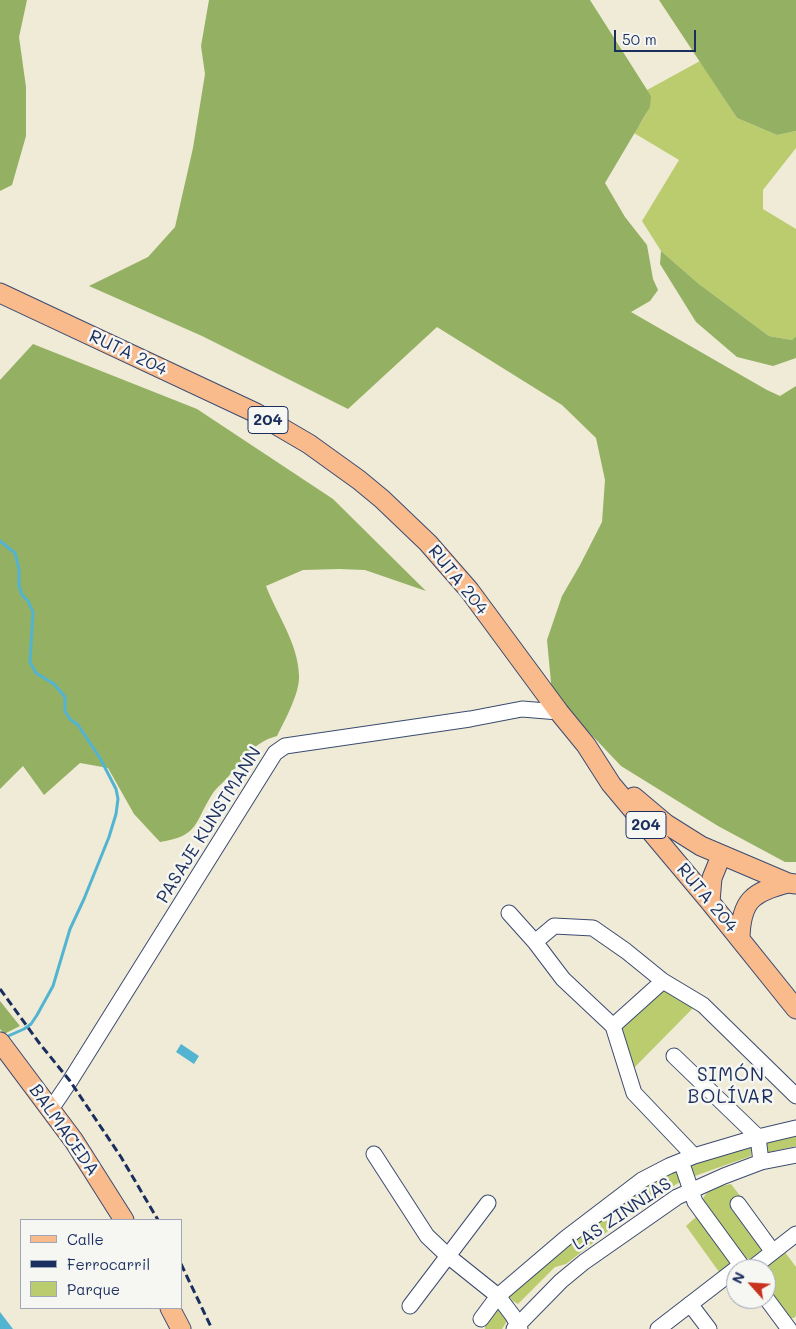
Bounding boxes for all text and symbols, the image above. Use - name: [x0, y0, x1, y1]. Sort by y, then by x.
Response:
- scale bar: [616, 20, 698, 52]
- text: 50 m: [622, 29, 657, 49]
- street label: RUTA 204: [86, 326, 170, 380]
- road number: 204: [248, 406, 288, 434]
- street label: RUTA 204: [423, 541, 493, 619]
- street label: PASAJE KUNSTMANN: [152, 743, 266, 907]
- road number: 204: [626, 812, 666, 838]
- street label: RUTA 204: [672, 859, 742, 937]
- district label: SIMÓN BOLÍVAR: [687, 1064, 775, 1108]
- street label: BALMACEDA: [25, 1080, 103, 1180]
- street label: LAS ZINNIAS: [568, 1173, 676, 1255]
- legend: [20, 1219, 182, 1309]
- text: Calle: [67, 1229, 104, 1249]
- text: Ferrocarril: [67, 1254, 150, 1274]
- north arrow: [726, 1259, 776, 1309]
- text: N: [727, 1269, 749, 1287]
- text: Parque: [67, 1279, 120, 1299]

